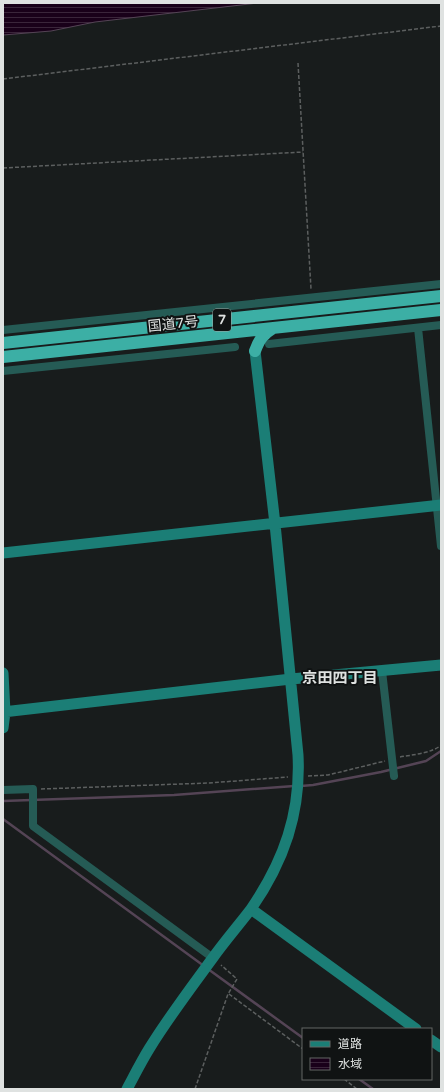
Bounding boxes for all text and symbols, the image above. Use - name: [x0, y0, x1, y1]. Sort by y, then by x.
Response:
- road number: 7: [213, 309, 231, 331]
- street label: 国道7号: [147, 313, 199, 335]
- district label: 京田四丁目: [302, 669, 378, 687]
- legend: [302, 1028, 432, 1080]
- text: 道路: [338, 1037, 362, 1051]
- text: 水域: [338, 1057, 362, 1071]

